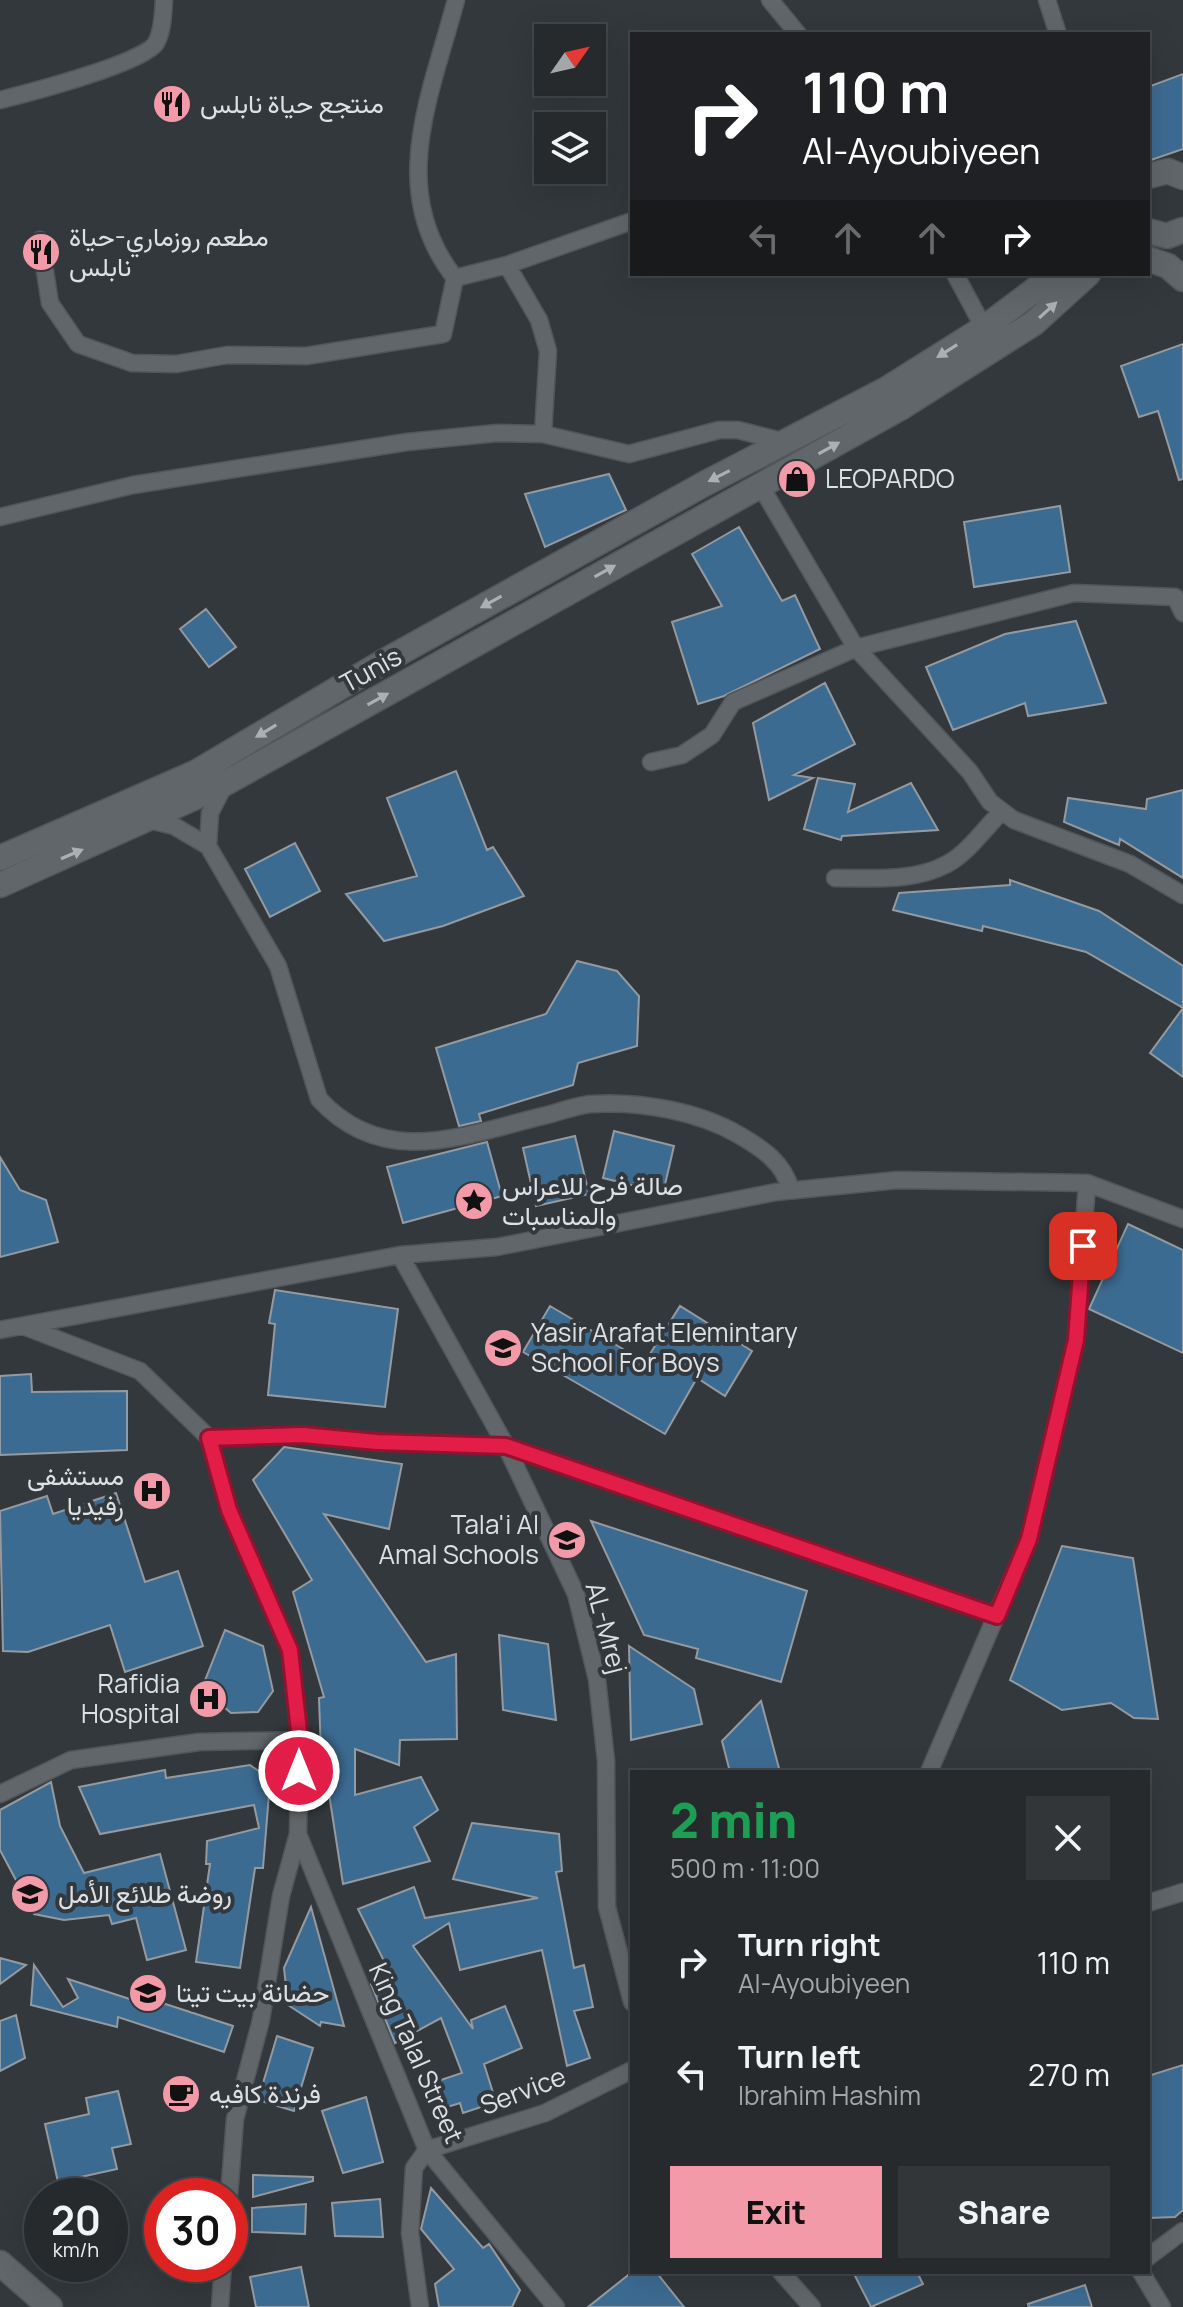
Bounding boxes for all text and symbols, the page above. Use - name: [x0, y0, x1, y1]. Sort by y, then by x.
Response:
- north arrow: [534, 24, 606, 96]
- map controls: [534, 24, 606, 184]
- text: 110 m: [802, 53, 949, 130]
- icon: right: [670, 64, 774, 168]
- restaurant icon: منتجع حياة نابلس: [151, 83, 193, 125]
- place label: منتجع حياة نابلس: [200, 85, 384, 122]
- button: layers: [534, 112, 606, 184]
- text: Al-Ayoubiyeen: [802, 126, 1040, 175]
- icon: left: [742, 216, 786, 260]
- icon: ahead: [826, 216, 870, 260]
- icon: ahead: [910, 216, 954, 260]
- icon: right: [994, 216, 1038, 260]
- place label: مطعم روزماري-حياة نابلس: [69, 218, 269, 284]
- restaurant icon: مطعم روزماري-حياة نابلس: [20, 231, 62, 273]
- one-way arrow: [1039, 301, 1058, 319]
- one-way arrow: [936, 344, 958, 358]
- one-way arrow: [817, 441, 840, 454]
- shop icon: LEOPARDO: [776, 458, 818, 500]
- place label: LEOPARDO: [825, 460, 955, 496]
- one-way arrow: [708, 469, 730, 483]
- one-way arrow: [593, 564, 616, 577]
- one-way arrow: [480, 595, 503, 608]
- street label: Tunis: [333, 638, 408, 701]
- one-way arrow: [367, 692, 389, 706]
- one-way arrow: [255, 724, 277, 738]
- one-way arrow: [60, 848, 84, 861]
- place label: صالة فرح للاعراس والمناسبات: [502, 1167, 683, 1233]
- place icon: صالة فرح للاعراس والمناسبات: [453, 1180, 495, 1222]
- pin: [1049, 1212, 1117, 1280]
- icon: arrive: [1061, 1224, 1105, 1268]
- place label: Yasir Arafat Elemintary School For Boys: [531, 1314, 798, 1380]
- school or university icon: Yasir Arafat Elemintary School For Boys: [482, 1327, 524, 1369]
- place label: مستشفى رفيديا: [27, 1457, 124, 1523]
- hospital icon: مستشفى رفيديا: [131, 1470, 173, 1512]
- place label: Tala'i Al Amal Schools: [378, 1506, 539, 1572]
- school or university icon: Tala'i Al Amal Schools: [546, 1519, 588, 1561]
- street label: AL-Mrej: [577, 1578, 636, 1677]
- place label: Rafidia Hospital: [81, 1665, 180, 1731]
- hospital icon: Rafidia Hospital: [187, 1678, 229, 1720]
- position arrow: [257, 1729, 341, 1813]
- text: 2 min: [670, 1787, 797, 1852]
- button: close: [1026, 1796, 1110, 1880]
- text: 500 m · 11:00: [670, 1850, 820, 1886]
- school or university icon: روضة طلائع الأمل: [9, 1873, 51, 1915]
- place label: روضة طلائع الأمل: [58, 1875, 232, 1912]
- text: Turn right: [738, 1924, 881, 1965]
- icon: right: [670, 1940, 714, 1984]
- text: 110 m: [1037, 1942, 1110, 1983]
- street label: King Talal Street: [361, 1957, 473, 2148]
- text: Al-Ayoubiyeen: [738, 1965, 910, 2001]
- school or university icon: حضانة بيت تيتا: [127, 1972, 169, 2014]
- place label: حضانة بيت تيتا: [176, 1974, 329, 2010]
- text: Turn left: [738, 2036, 861, 2077]
- icon: left: [670, 2052, 714, 2096]
- text: 270 m: [1028, 2054, 1110, 2095]
- street label: Service: [475, 2057, 571, 2123]
- cafe icon: فرندة كافيه: [160, 2073, 202, 2115]
- place label: فرندة كافيه: [209, 2075, 321, 2111]
- text: Ibrahim Hashim: [738, 2077, 921, 2113]
- button: Exit: [670, 2166, 882, 2258]
- button: Share: [898, 2166, 1110, 2258]
- speed limit sign: 30: [144, 2178, 248, 2282]
- text: 20: [51, 2192, 101, 2247]
- text: km/h: [53, 2236, 99, 2263]

